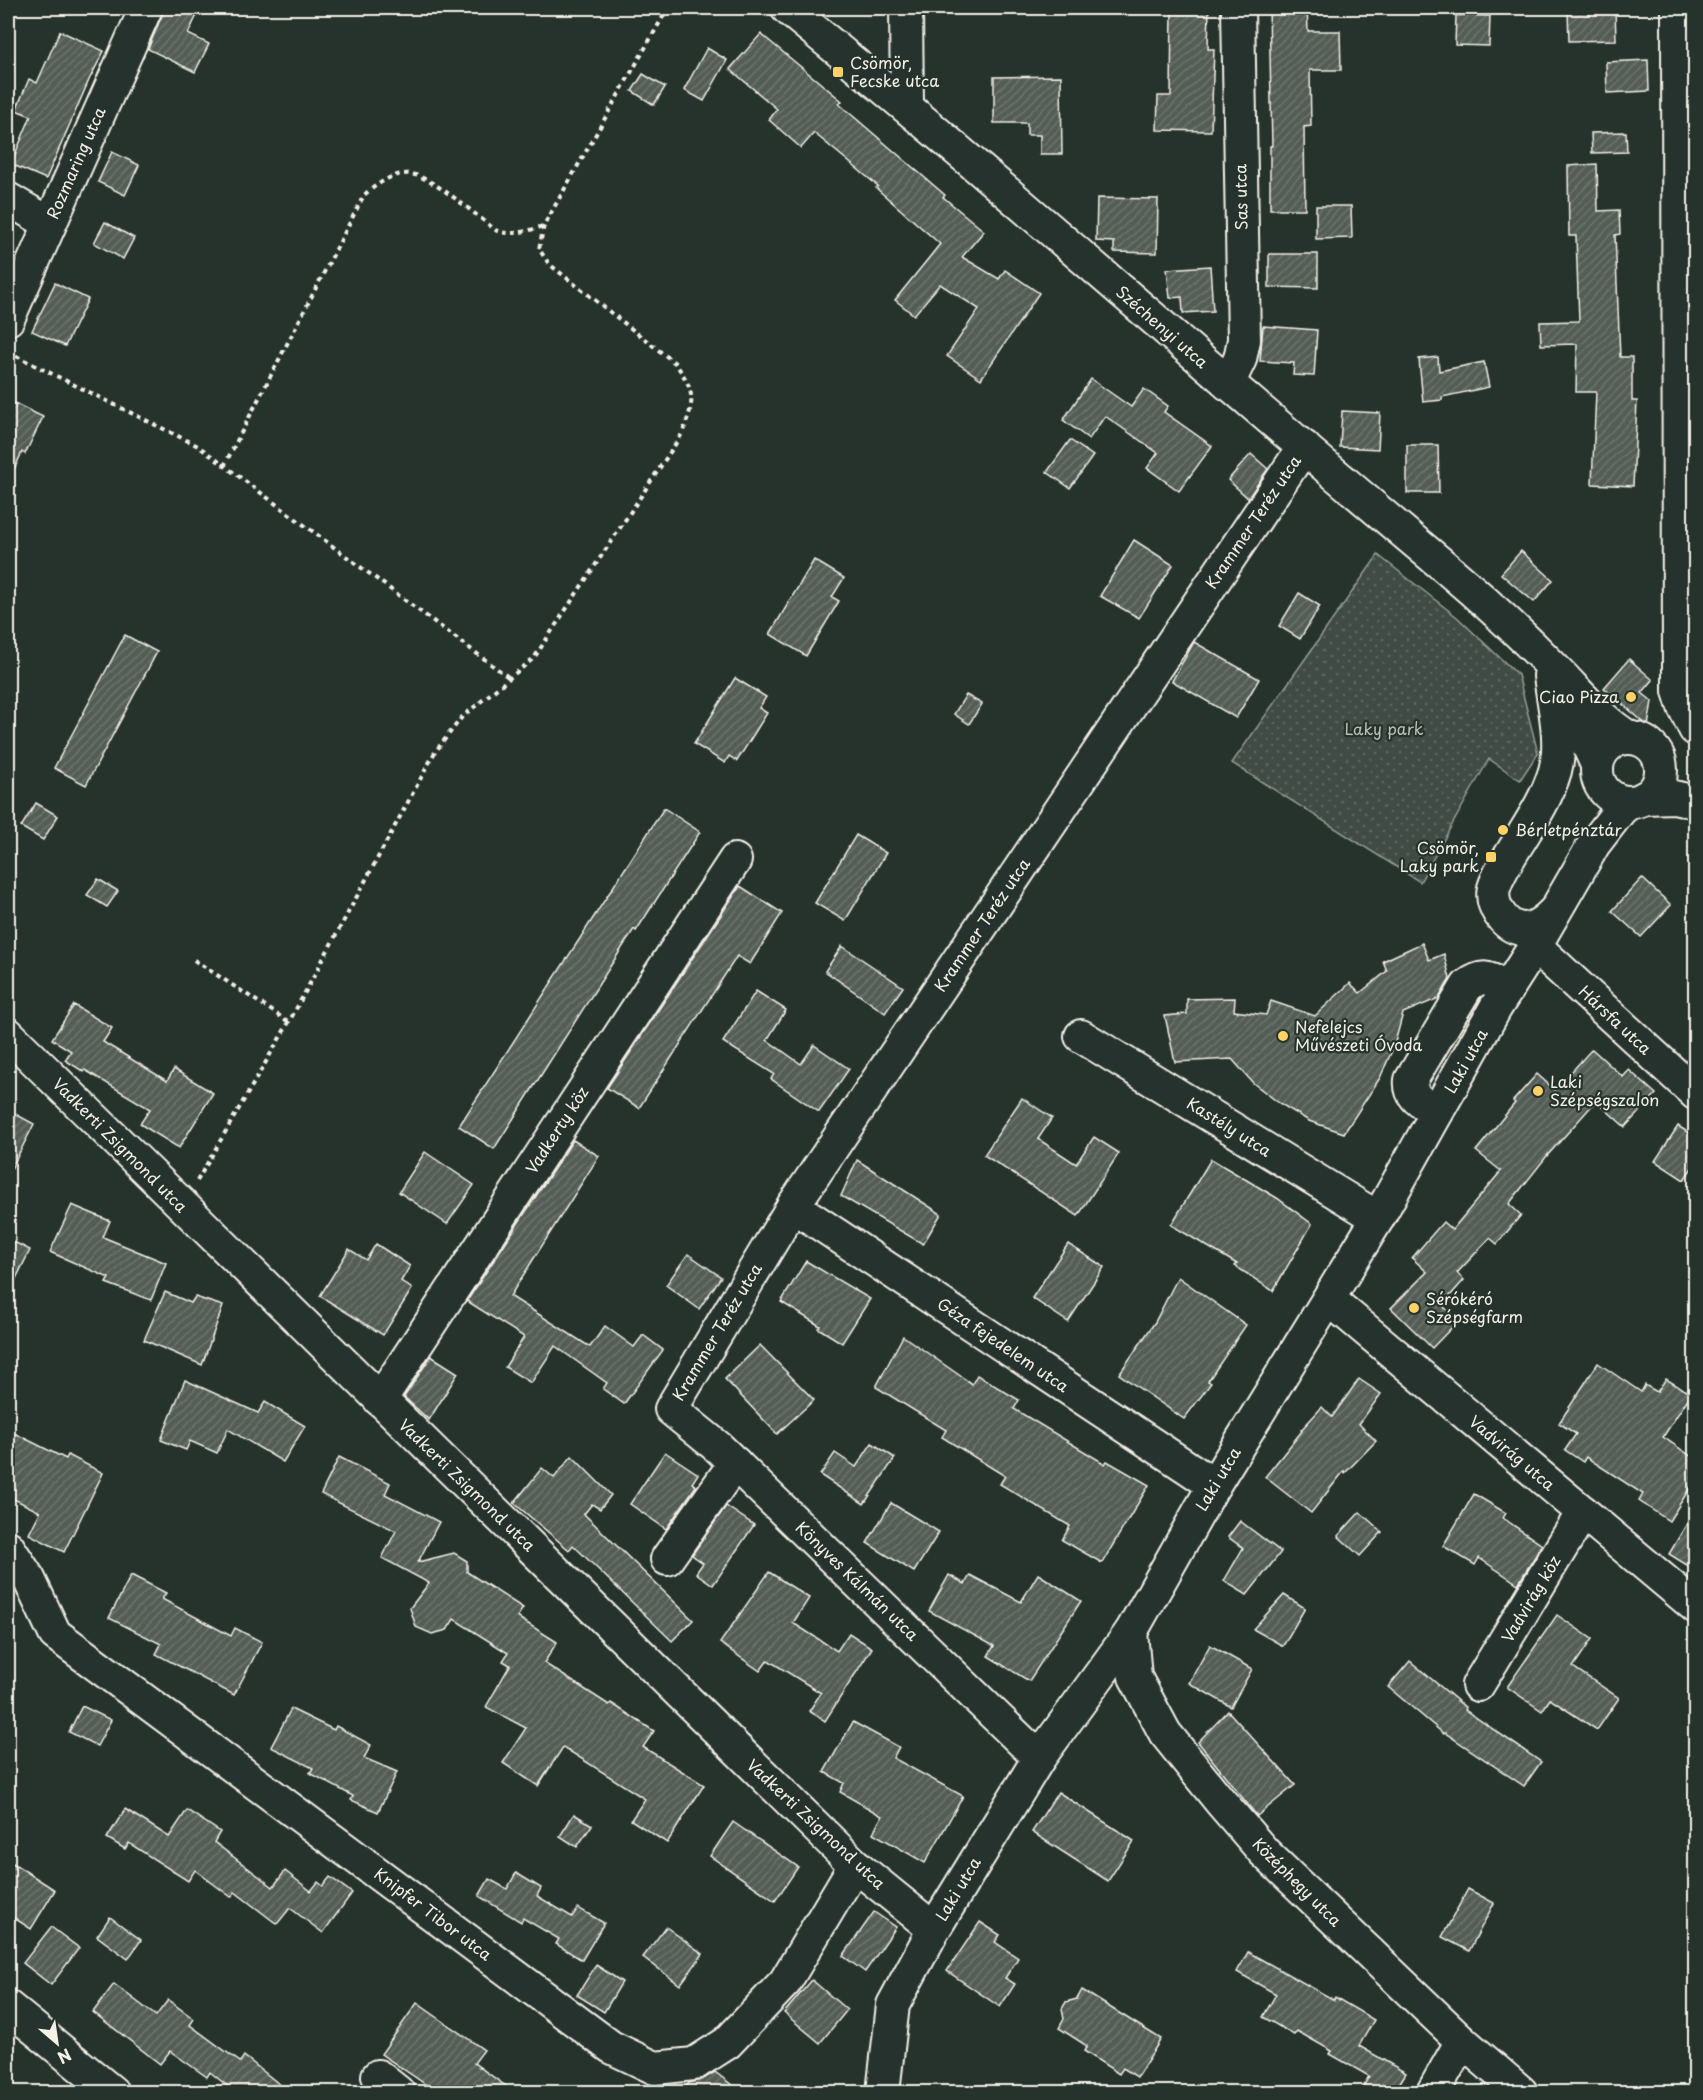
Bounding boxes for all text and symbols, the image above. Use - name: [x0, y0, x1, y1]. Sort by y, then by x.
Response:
- place label: Csömör, Fecske utca: [850, 50, 939, 92]
- marker: Csömör, Fecske utca: [831, 65, 845, 79]
- street label: Rozmaring utca: [40, 103, 111, 222]
- street label: Sas utca: [1227, 164, 1253, 230]
- street label: Széchenyi utca: [1111, 279, 1214, 373]
- street label: Krammer Teréz utca: [1198, 450, 1306, 593]
- place label: Ciao Pizza: [1539, 684, 1619, 708]
- marker: Ciao Pizza: [1624, 690, 1638, 704]
- park label: Laky park: [1344, 716, 1424, 740]
- place label: Bérletpénztár: [1515, 817, 1622, 841]
- marker: Bérletpénztár: [1496, 823, 1510, 837]
- place label: Csömör, Laky park: [1400, 835, 1479, 877]
- marker: Csömör, Laky park: [1484, 850, 1498, 864]
- street label: Krammer Teréz utca: [927, 853, 1035, 996]
- street label: Hársfa utca: [1574, 979, 1658, 1059]
- place label: Nefelejcs Művészeti Óvoda: [1295, 1014, 1422, 1056]
- street label: Laki utca: [1437, 1024, 1493, 1097]
- marker: Nefelejcs Művészeti Óvoda: [1276, 1029, 1290, 1043]
- place label: Laki Szépségszalon: [1550, 1069, 1659, 1111]
- street label: Vadkerti Zsigmond utca: [48, 1072, 194, 1217]
- street label: Vadkerty köz: [519, 1081, 594, 1178]
- marker: Laki Szépségszalon: [1531, 1084, 1545, 1098]
- street label: Kastély utca: [1183, 1091, 1277, 1162]
- street label: Krammer Teréz utca: [665, 1258, 767, 1405]
- place label: Sérókéró Szépségfarm: [1426, 1286, 1523, 1328]
- street label: Géza fejedelem utca: [933, 1291, 1074, 1397]
- marker: Sérókéró Szépségfarm: [1407, 1301, 1421, 1315]
- street label: Vadvirág utca: [1464, 1409, 1561, 1495]
- street label: Vadkerti Zsigmond utca: [394, 1413, 542, 1556]
- street label: Laki utca: [1189, 1442, 1246, 1515]
- street label: Könyves Kálmán utca: [791, 1515, 925, 1645]
- street label: Vadvirág köz: [1495, 1550, 1566, 1647]
- street label: Vadkerti Zsigmond utca: [742, 1753, 892, 1894]
- street label: Középhegy utca: [1248, 1831, 1348, 1931]
- street label: Laki utca: [929, 1852, 986, 1925]
- street label: Knipfer Tibor utca: [370, 1861, 497, 1965]
- north arrow: [27, 2013, 87, 2073]
- text: N: [53, 2043, 76, 2071]

